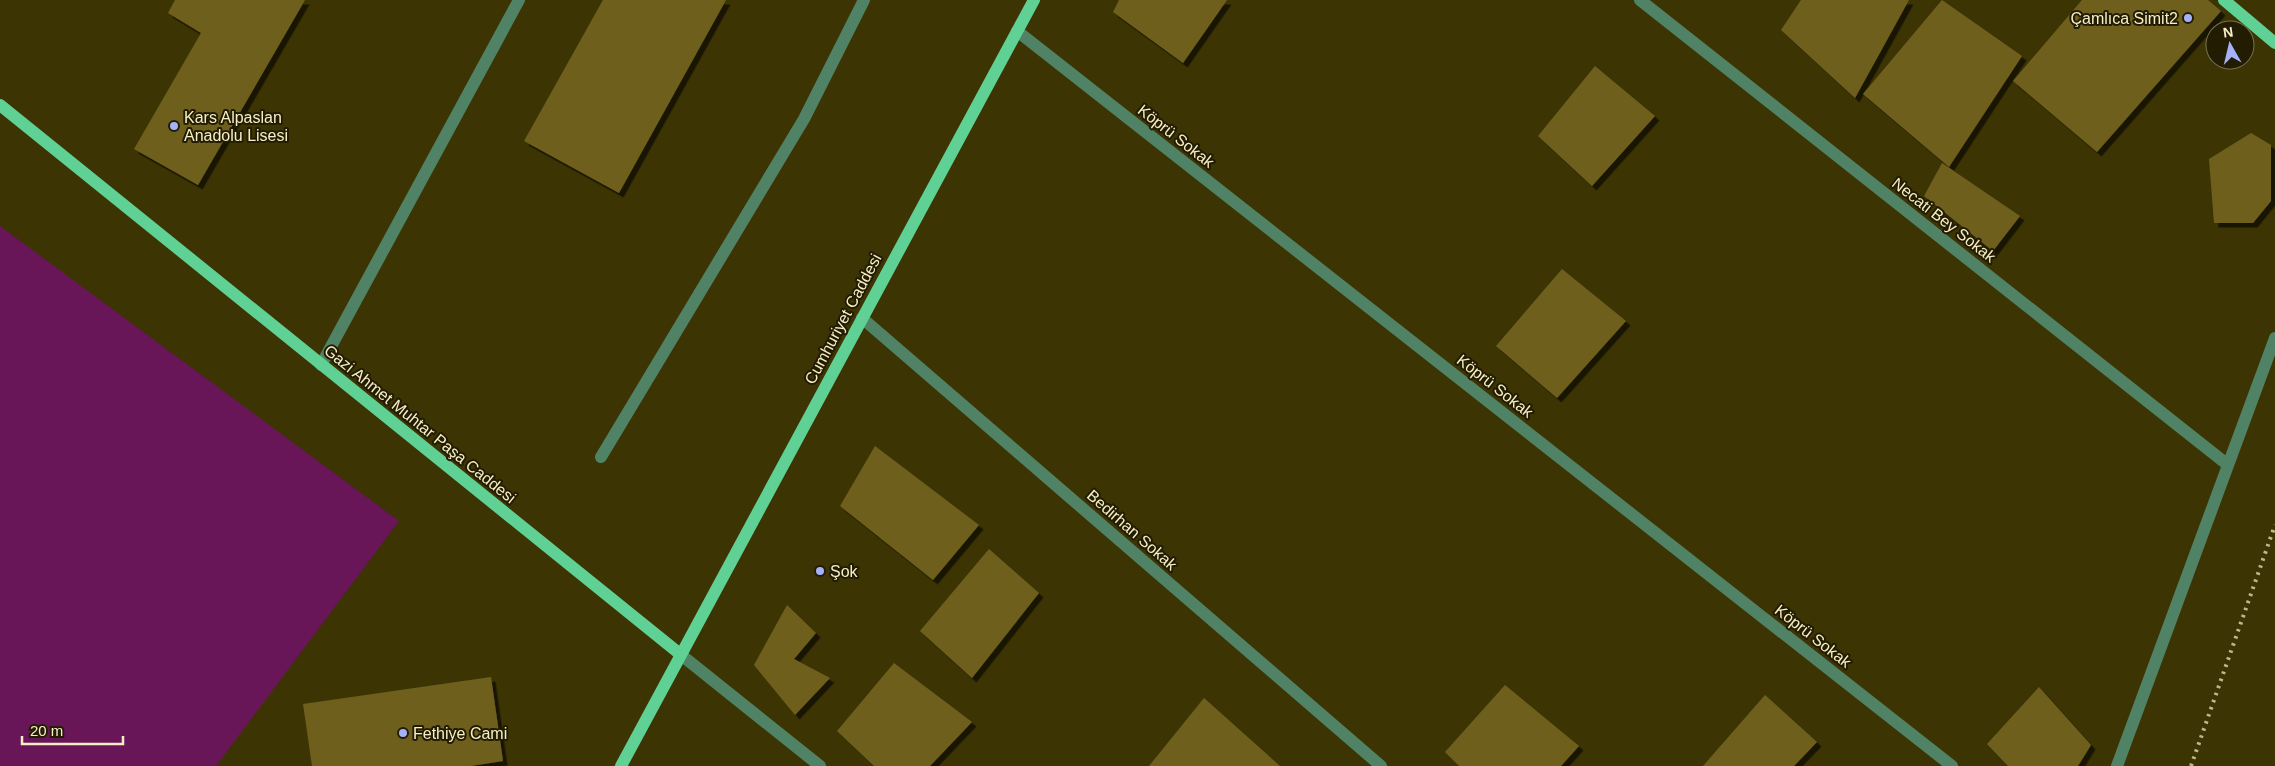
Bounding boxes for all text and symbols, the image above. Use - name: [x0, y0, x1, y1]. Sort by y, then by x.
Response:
- place label: Çamlıca Simit2: [2070, 10, 2178, 27]
- marker: Çamlıca Simit2: [2182, 12, 2194, 24]
- north arrow: [2205, 20, 2255, 70]
- text: N: [2222, 23, 2234, 41]
- street label: Köprü Sokak: [1135, 101, 1218, 172]
- place label: Kars Alpaslan Anadolu Lisesi: [184, 109, 288, 144]
- marker: Kars Alpaslan Anadolu Lisesi: [168, 120, 180, 132]
- street label: Necati Bey Sokak: [1889, 174, 2000, 266]
- street label: Cumhuriyet Caddesi: [801, 251, 885, 387]
- street label: Gazi Ahmet Muhtar Paşa Caddesi: [321, 342, 519, 506]
- street label: Köprü Sokak: [1454, 351, 1537, 422]
- street label: Bedirhan Sokak: [1084, 487, 1181, 574]
- place label: Şok: [830, 563, 859, 580]
- marker: Şok: [814, 565, 826, 577]
- street label: Köprü Sokak: [1772, 601, 1855, 672]
- scale bar: [22, 714, 124, 746]
- text: 20 m: [30, 722, 63, 739]
- place label: Fethiye Cami: [413, 725, 507, 742]
- marker: Fethiye Cami: [397, 727, 409, 739]

